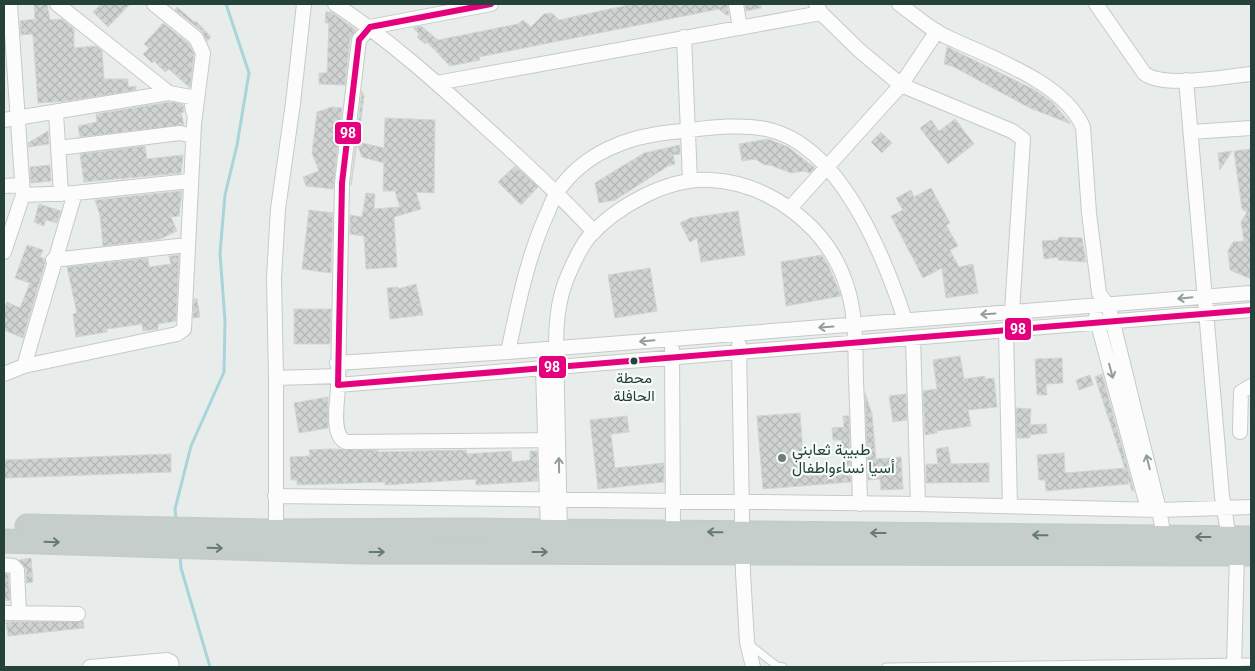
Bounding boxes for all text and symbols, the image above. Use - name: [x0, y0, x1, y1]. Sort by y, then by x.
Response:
- line badge: 98: [334, 121, 362, 145]
- text: 98: [340, 125, 356, 141]
- one-way arrow: [1178, 293, 1194, 303]
- one-way arrow: [981, 309, 997, 319]
- line badge: 98: [1004, 317, 1032, 341]
- text: 98: [1010, 321, 1026, 337]
- one-way arrow: [819, 323, 835, 332]
- one-way arrow: [639, 336, 655, 345]
- line badge: 98: [538, 355, 567, 379]
- marker: محطة الحافلة: [629, 356, 639, 366]
- text: 98: [544, 359, 560, 375]
- one-way arrow: [1106, 363, 1116, 379]
- place label: محطة الحافلة: [613, 369, 655, 405]
- place label: طبيبة ثعابني أسيا نساءواطفال: [792, 440, 895, 478]
- marker: طبيبة ثعابني أسيا نساءواطفال: [776, 452, 788, 464]
- one-way arrow: [1142, 455, 1152, 471]
- one-way arrow: [554, 458, 564, 474]
- one-way arrow: [707, 527, 724, 537]
- one-way arrow: [870, 528, 886, 538]
- one-way arrow: [1032, 530, 1048, 540]
- one-way arrow: [1195, 533, 1211, 542]
- one-way arrow: [44, 538, 60, 547]
- one-way arrow: [207, 543, 223, 552]
- one-way arrow: [369, 547, 385, 557]
- one-way arrow: [532, 547, 548, 557]

